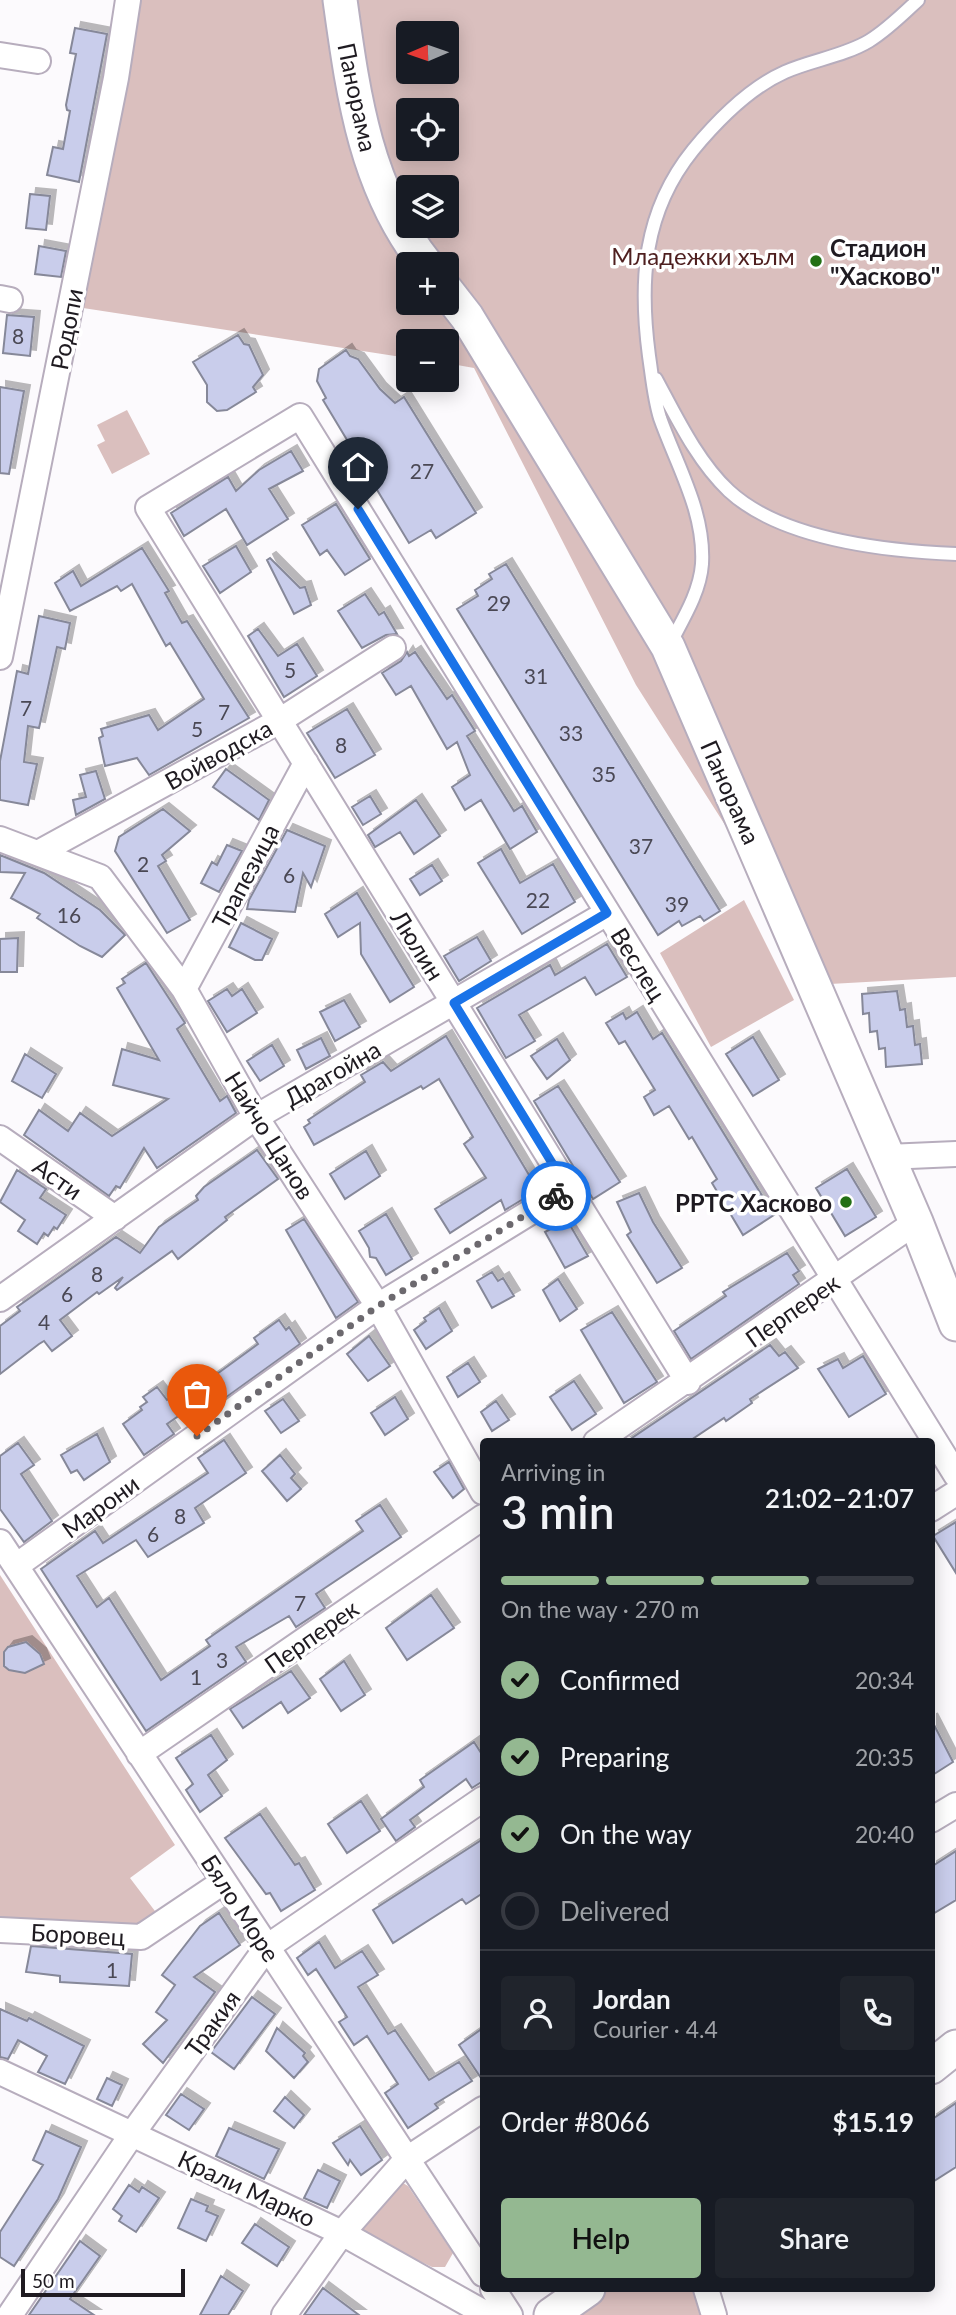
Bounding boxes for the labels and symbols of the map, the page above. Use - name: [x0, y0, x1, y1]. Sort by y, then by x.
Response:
- north arrow: [396, 21, 458, 84]
- street label: Панорама: [332, 40, 384, 154]
- place label: Стадион "Хасково": [830, 233, 940, 290]
- park label: Младежки хълм: [611, 241, 795, 270]
- marker: Стадион "Хасково": [808, 253, 824, 269]
- street label: Родопи: [44, 286, 88, 372]
- house number: 8: [12, 323, 24, 348]
- pin: [328, 437, 388, 509]
- house number: 27: [410, 458, 434, 483]
- house number: 29: [487, 590, 511, 615]
- house number: 5: [284, 657, 296, 682]
- house number: 31: [524, 663, 548, 688]
- house number: 7: [20, 695, 32, 720]
- house number: 7: [218, 699, 230, 724]
- street label: Войводска: [159, 713, 277, 795]
- house number: 5: [191, 716, 203, 741]
- house number: 33: [559, 720, 583, 745]
- house number: 8: [335, 732, 347, 757]
- street label: Панорама: [695, 736, 767, 848]
- house number: 35: [592, 761, 616, 786]
- street label: Трапезица: [205, 819, 285, 933]
- house number: 37: [629, 833, 653, 858]
- house number: 2: [137, 851, 149, 876]
- house number: 6: [283, 862, 295, 887]
- house number: 22: [526, 887, 550, 912]
- house number: 39: [665, 891, 689, 916]
- house number: 16: [57, 902, 81, 927]
- street label: Люлин: [385, 904, 451, 985]
- street label: Веслец: [605, 922, 673, 1006]
- street label: Драгойна: [279, 1034, 385, 1112]
- street label: Найчо Цанов: [219, 1066, 321, 1204]
- street label: Асти: [28, 1151, 88, 1205]
- courier: [521, 1161, 591, 1231]
- place label: РРТС Хасково: [675, 1188, 832, 1217]
- marker: РРТС Хасково: [838, 1194, 854, 1210]
- house number: 8: [91, 1261, 103, 1286]
- street label: Перперек: [739, 1267, 845, 1353]
- house number: 6: [61, 1281, 73, 1306]
- house number: 4: [38, 1309, 50, 1334]
- pin: [167, 1364, 227, 1436]
- street label: Марони: [56, 1468, 144, 1544]
- house number: 8: [174, 1503, 186, 1528]
- house number: 6: [147, 1521, 159, 1546]
- house number: 7: [294, 1590, 306, 1615]
- street label: Перперек: [258, 1593, 364, 1679]
- house number: 3: [216, 1647, 228, 1672]
- house number: 1: [190, 1664, 202, 1689]
- street label: Бяло Море: [196, 1849, 286, 1967]
- street label: Боровец: [30, 1917, 126, 1951]
- house number: 1: [106, 1957, 118, 1982]
- street label: Тракия: [178, 1984, 246, 2062]
- street label: Крали Марко: [174, 2144, 320, 2232]
- scale bar: [21, 2266, 186, 2298]

